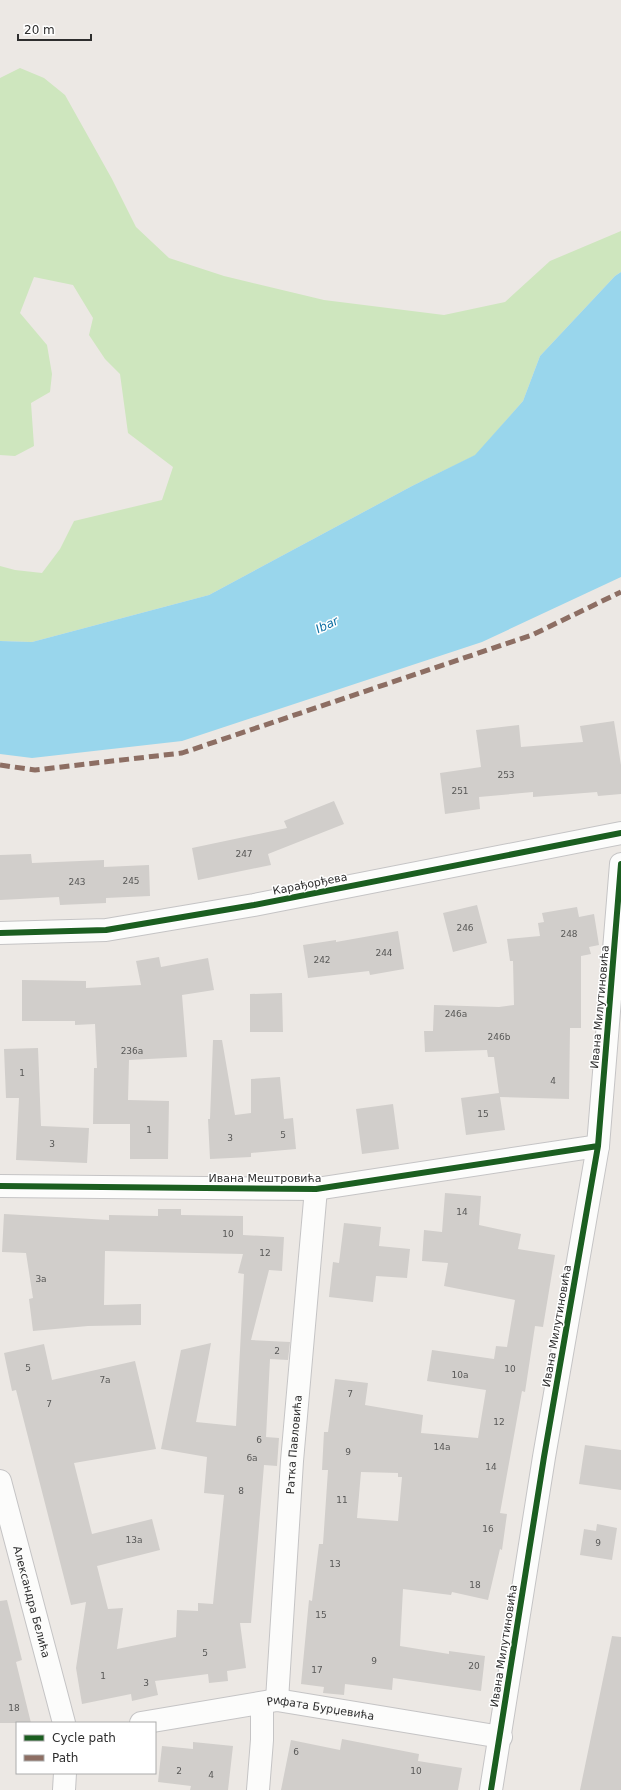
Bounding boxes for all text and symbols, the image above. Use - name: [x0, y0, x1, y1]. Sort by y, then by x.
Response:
- scale bar: [18, 16, 91, 42]
- text: 20 m: [24, 23, 55, 37]
- water label: Ibar: [313, 613, 342, 636]
- house number: 253: [497, 770, 515, 780]
- house number: 251: [451, 786, 469, 796]
- house number: 247: [235, 849, 253, 859]
- street label: Карађорђева: [272, 870, 348, 898]
- house number: 245: [122, 876, 140, 886]
- house number: 243: [68, 877, 86, 887]
- house number: 246: [456, 923, 474, 933]
- house number: 248: [560, 929, 578, 939]
- street label: Ивана Милутиновића: [588, 945, 612, 1069]
- house number: 244: [375, 948, 393, 958]
- house number: 242: [313, 955, 331, 965]
- house number: 246a: [445, 1009, 467, 1019]
- house number: 246b: [488, 1032, 511, 1042]
- house number: 236a: [121, 1046, 143, 1056]
- house number: 1: [19, 1068, 25, 1078]
- house number: 4: [550, 1076, 556, 1086]
- house number: 15: [477, 1109, 489, 1119]
- house number: 1: [146, 1125, 152, 1135]
- house number: 5: [280, 1130, 286, 1140]
- house number: 3: [227, 1133, 233, 1143]
- house number: 3: [49, 1139, 55, 1149]
- street label: Ивана Мештровића: [209, 1172, 321, 1185]
- house number: 14: [456, 1207, 468, 1217]
- house number: 10: [222, 1229, 234, 1239]
- house number: 12: [259, 1248, 271, 1258]
- street label: Ивана Милутиновића: [540, 1264, 574, 1388]
- house number: 3a: [35, 1274, 47, 1284]
- house number: 2: [274, 1346, 280, 1356]
- house number: 5: [25, 1363, 31, 1373]
- house number: 10: [504, 1364, 516, 1374]
- house number: 10a: [452, 1370, 468, 1380]
- house number: 7a: [99, 1375, 111, 1385]
- house number: 7: [347, 1389, 353, 1399]
- street label: Ратка Павловића: [283, 1394, 304, 1495]
- house number: 7: [46, 1399, 52, 1409]
- house number: 12: [493, 1417, 505, 1427]
- house number: 6: [256, 1435, 262, 1445]
- house number: 14a: [434, 1442, 450, 1452]
- house number: 9: [345, 1447, 351, 1457]
- house number: 6a: [246, 1453, 258, 1463]
- house number: 14: [485, 1462, 497, 1472]
- house number: 8: [238, 1486, 244, 1496]
- house number: 11: [336, 1495, 348, 1505]
- house number: 16: [482, 1524, 494, 1534]
- house number: 13a: [126, 1535, 142, 1545]
- house number: 9: [595, 1538, 601, 1548]
- street label: Александра Белића: [11, 1544, 53, 1659]
- house number: 13: [329, 1559, 341, 1569]
- house number: 18: [469, 1580, 481, 1590]
- street label: Ивана Милутиновића: [488, 1584, 520, 1708]
- house number: 15: [315, 1610, 327, 1620]
- house number: 5: [202, 1648, 208, 1658]
- house number: 9: [371, 1656, 377, 1666]
- house number: 20: [468, 1661, 480, 1671]
- house number: 17: [311, 1665, 323, 1675]
- house number: 1: [100, 1671, 106, 1681]
- house number: 3: [143, 1678, 149, 1688]
- street label: Рифата Бурџевића: [266, 1693, 375, 1722]
- house number: 18: [8, 1703, 20, 1713]
- legend: [16, 1722, 156, 1774]
- text: Cycle path: [52, 1731, 116, 1745]
- house number: 6: [293, 1747, 299, 1757]
- text: Path: [52, 1751, 78, 1765]
- house number: 2: [176, 1766, 182, 1776]
- house number: 10: [410, 1766, 422, 1776]
- house number: 4: [208, 1770, 214, 1780]

